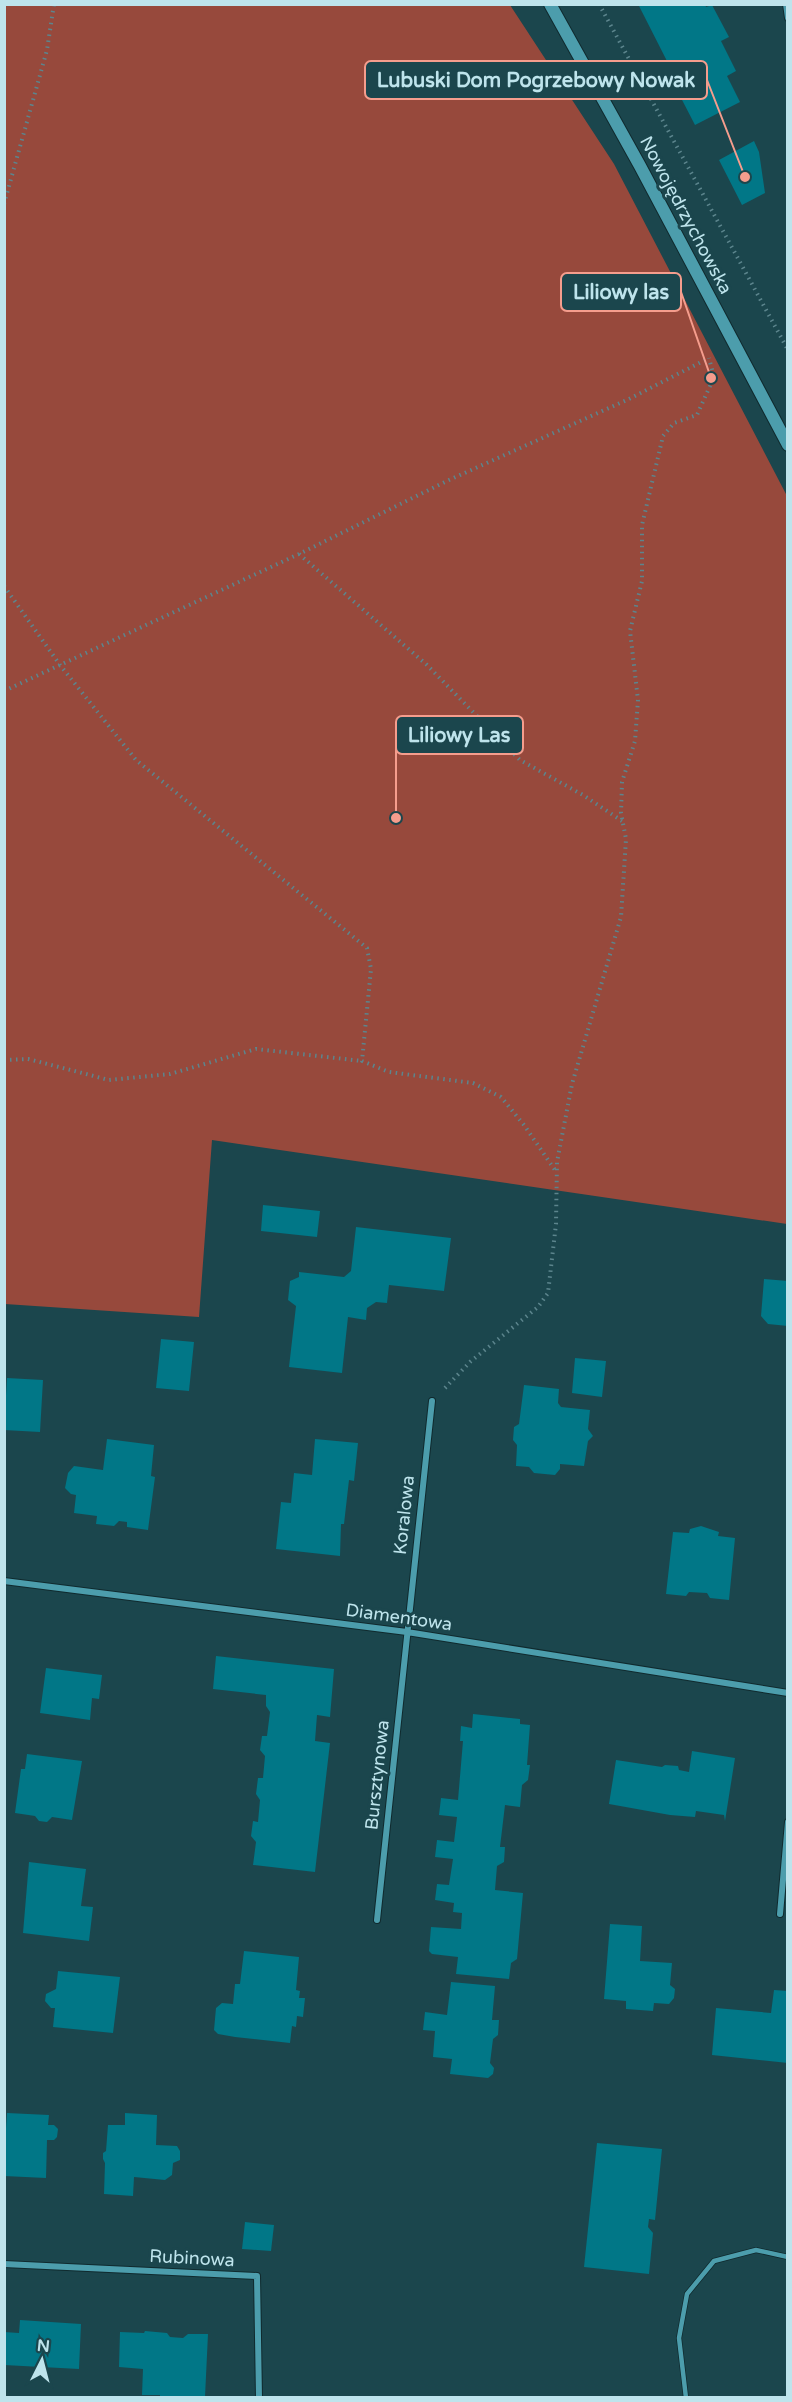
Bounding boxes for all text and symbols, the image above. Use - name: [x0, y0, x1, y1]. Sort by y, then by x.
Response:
- callout: Lubuski Dom Pogrzebowy Nowak: [365, 61, 707, 99]
- text: Lubuski Dom Pogrzebowy Nowak: [377, 69, 695, 93]
- street label: Nowojędrzychowska: [635, 132, 737, 298]
- callout: Liliowy las: [561, 273, 681, 311]
- text: Liliowy las: [573, 281, 669, 305]
- callout: Liliowy Las: [396, 716, 523, 754]
- text: Liliowy Las: [408, 724, 511, 748]
- street label: Koralowa: [389, 1474, 419, 1556]
- street label: Diamentowa: [344, 1599, 454, 1635]
- street label: Bursztynowa: [360, 1719, 394, 1831]
- street label: Rubinowa: [149, 2245, 235, 2271]
- north arrow: [12, 2330, 72, 2390]
- text: N: [36, 2335, 51, 2357]

